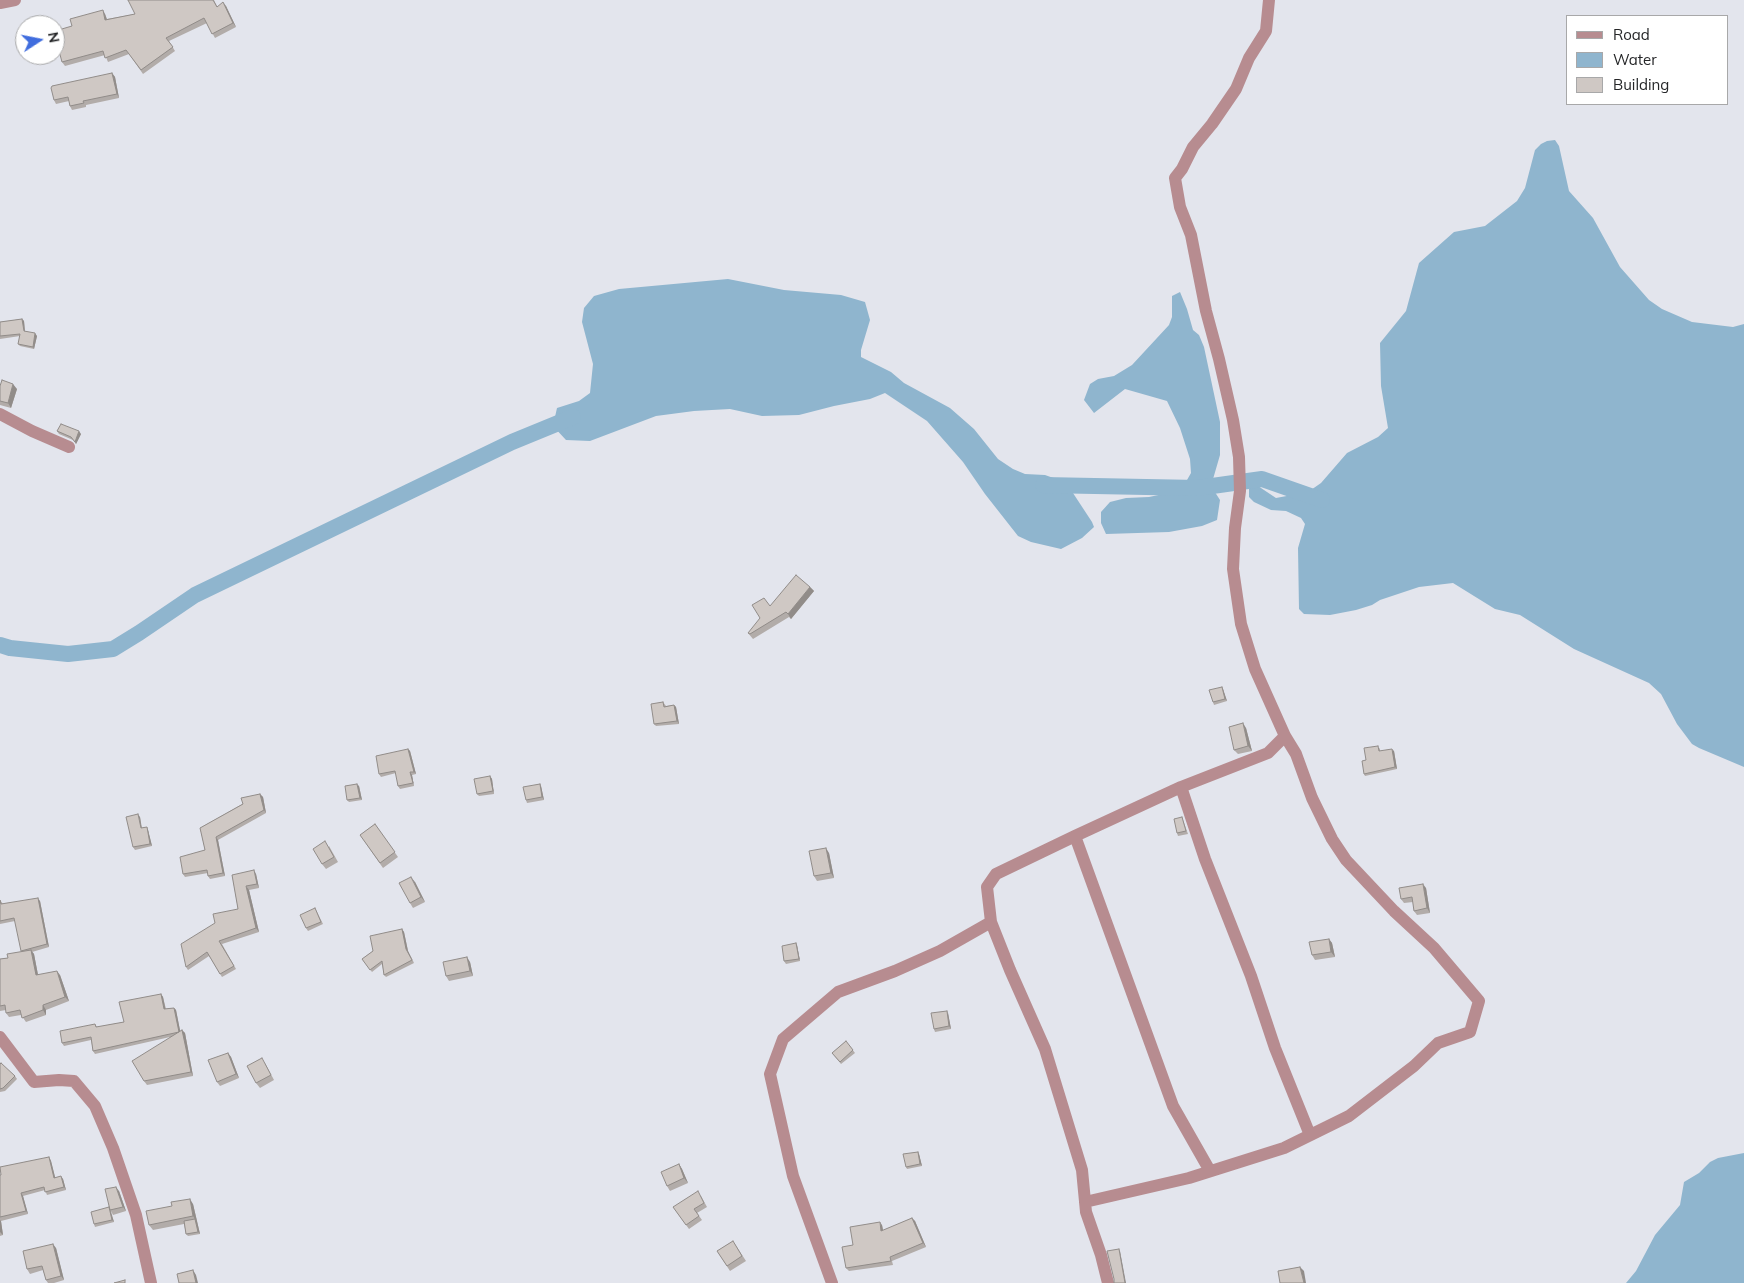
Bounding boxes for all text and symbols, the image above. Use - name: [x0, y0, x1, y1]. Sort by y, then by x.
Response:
- north arrow: [15, 15, 65, 65]
- legend: [1566, 15, 1729, 105]
- text: Road: [1613, 25, 1650, 44]
- text: N: [44, 30, 64, 44]
- text: Water: [1613, 50, 1657, 69]
- text: Building: [1613, 75, 1669, 94]

